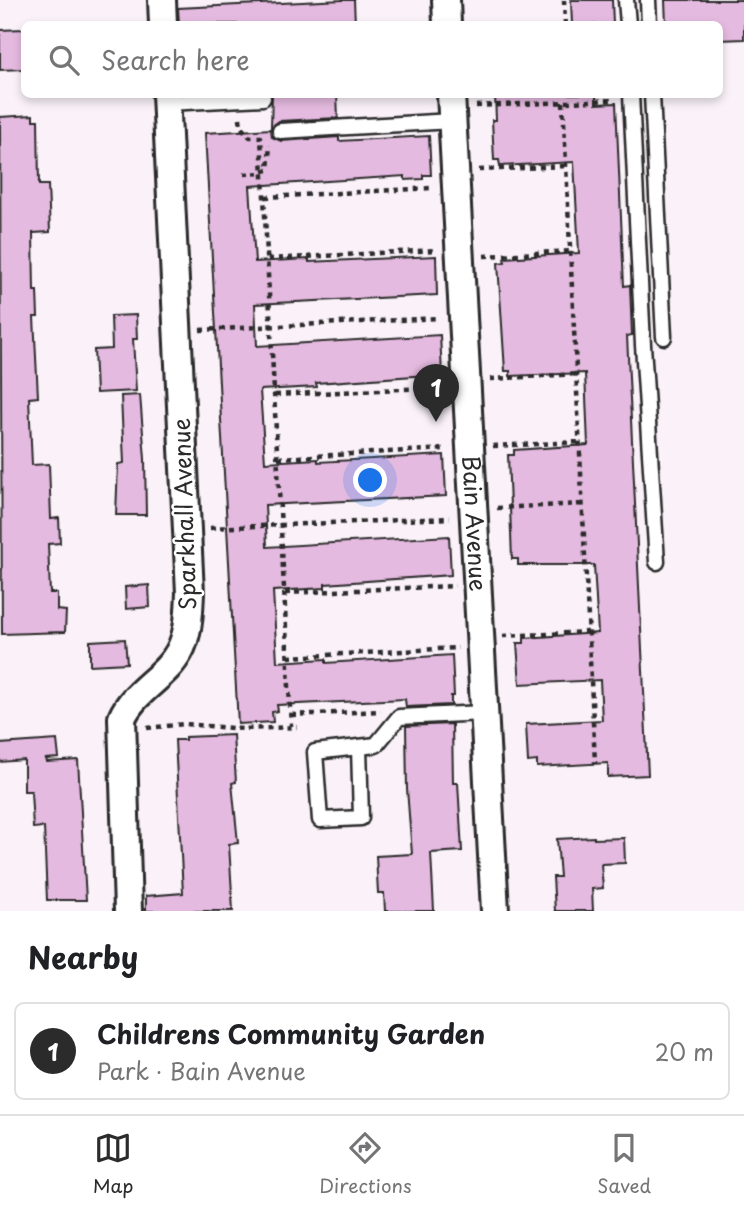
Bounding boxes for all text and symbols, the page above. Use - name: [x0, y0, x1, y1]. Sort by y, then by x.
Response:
- search box: [21, 21, 723, 98]
- text: Search here: [101, 40, 250, 79]
- icon: search: [45, 41, 83, 79]
- pin: 1: [413, 364, 459, 422]
- street label: Sparkhall Avenue: [163, 418, 204, 611]
- street label: Bain Avenue: [454, 454, 497, 592]
- your location: [353, 463, 387, 497]
- text: Nearby: [28, 934, 138, 979]
- text: Childrens Community Garden: [97, 1014, 485, 1053]
- text: 1: [48, 1034, 59, 1069]
- text: 20 m: [655, 1034, 714, 1069]
- text: Park · Bain Avenue: [97, 1053, 306, 1088]
- tab: Map: [93, 1129, 133, 1199]
- tab: Directions: [319, 1129, 412, 1199]
- tab: Saved: [597, 1129, 651, 1199]

